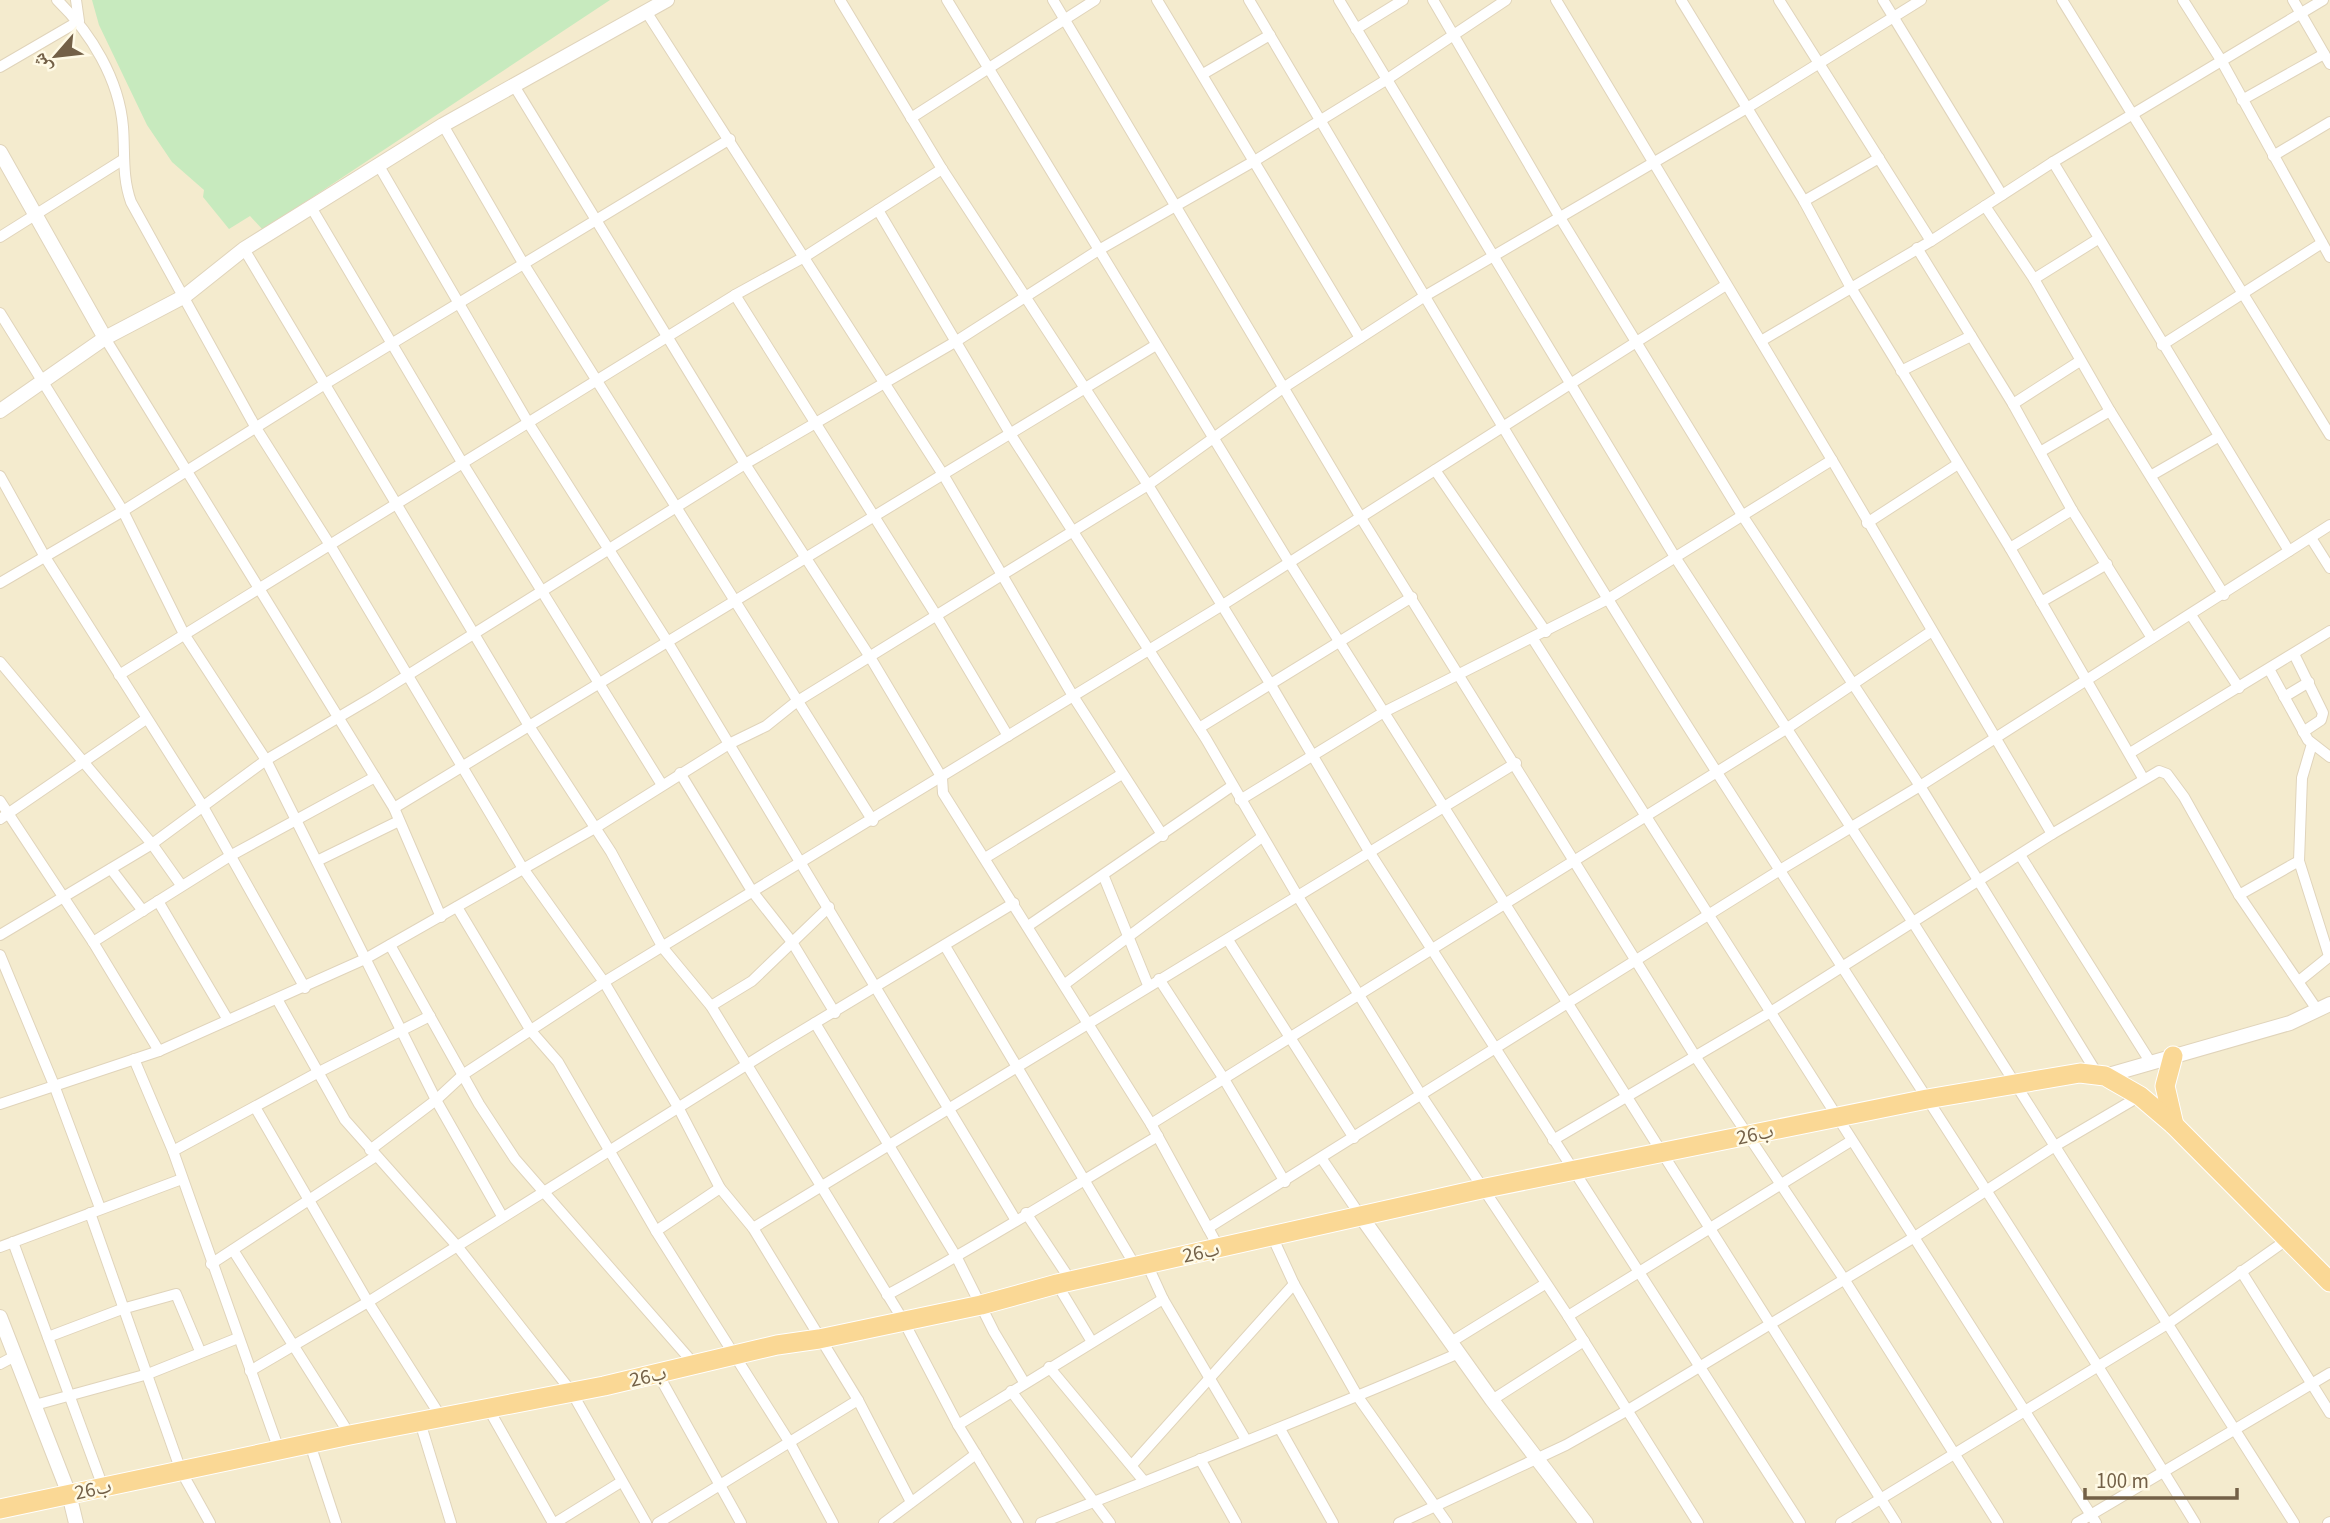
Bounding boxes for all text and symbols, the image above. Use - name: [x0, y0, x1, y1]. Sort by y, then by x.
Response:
- north arrow: [21, 21, 91, 91]
- text: ش: [26, 48, 59, 79]
- street label: 26ب: [1734, 1115, 1776, 1153]
- street label: 26ب: [1180, 1233, 1222, 1271]
- street label: 26ب: [627, 1357, 669, 1395]
- scale bar: [2085, 1456, 2237, 1500]
- text: 100 m: [2096, 1466, 2149, 1496]
- street label: 26ب: [72, 1470, 114, 1508]

